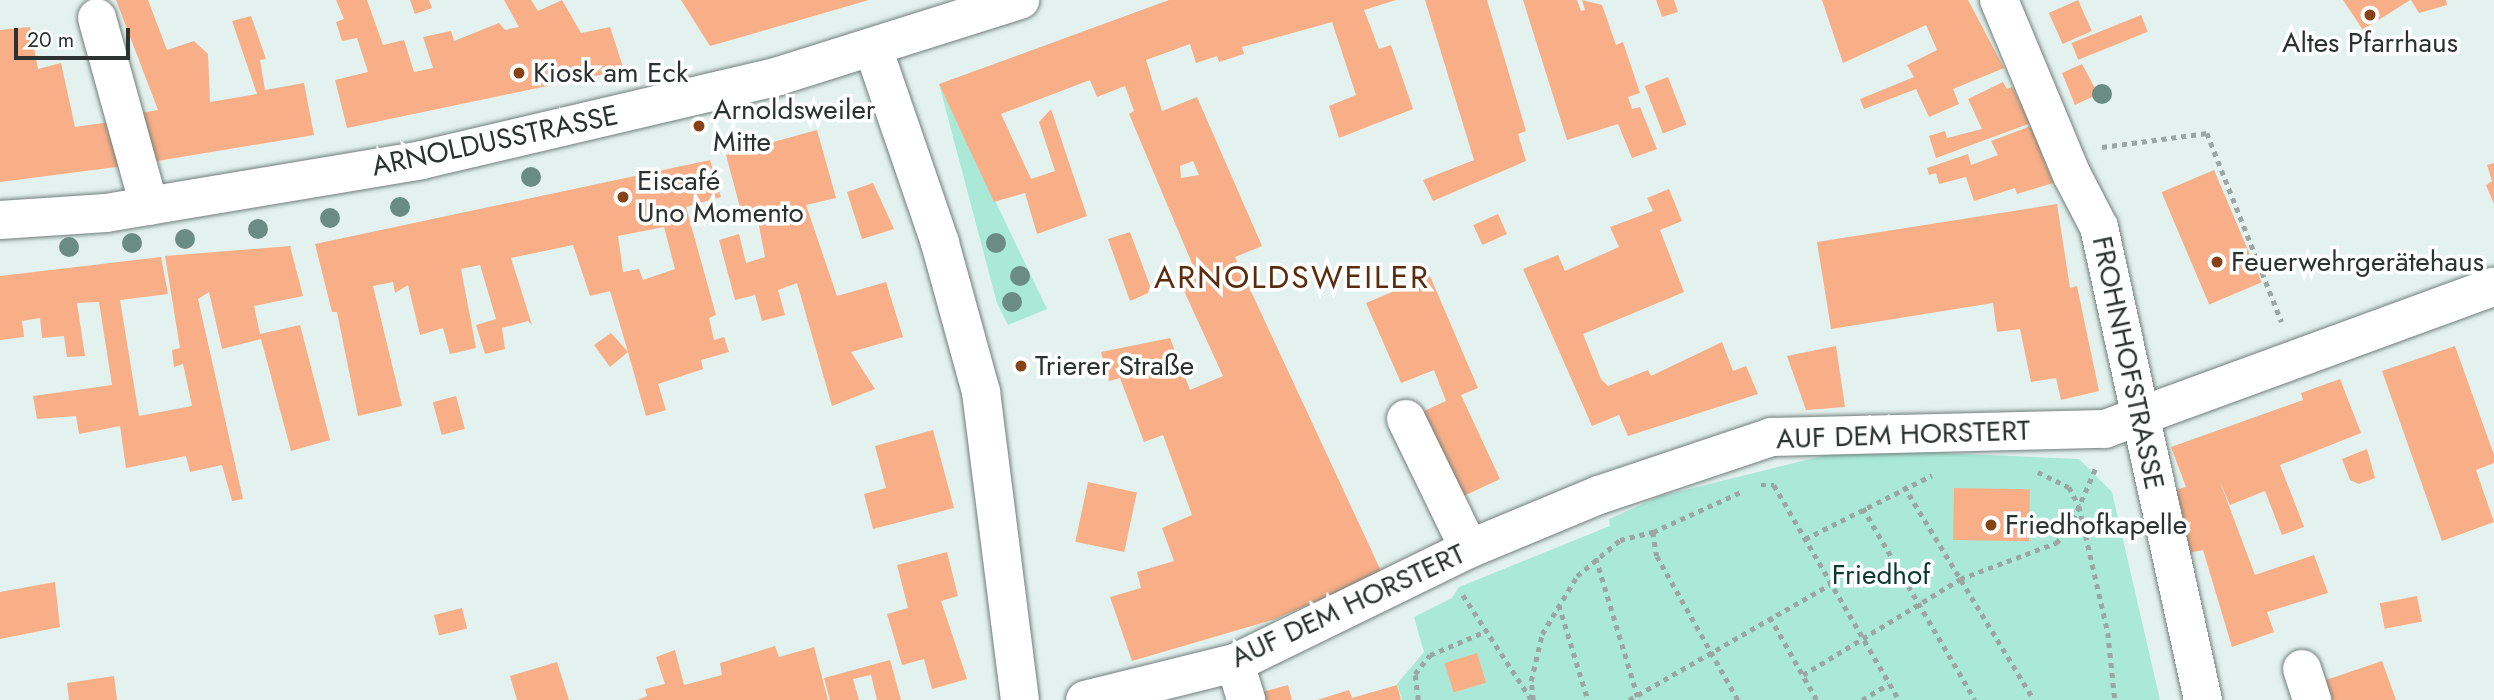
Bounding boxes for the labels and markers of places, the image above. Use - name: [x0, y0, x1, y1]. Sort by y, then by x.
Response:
- marker: Altes Pfarrhaus: [2362, 7, 2378, 23]
- place label: Altes Pfarrhaus: [2282, 26, 2458, 60]
- place label: Kiosk am Eck: [533, 56, 688, 90]
- marker: Kiosk am Eck: [511, 65, 527, 81]
- place label: Arnoldsweiler Mitte: [713, 93, 875, 159]
- marker: Arnoldsweiler Mitte: [691, 118, 707, 134]
- place label: Eiscafé Uno Momento: [637, 164, 804, 230]
- marker: Eiscafé Uno Momento: [615, 189, 631, 205]
- place label: Feuerwehrgerätehaus: [2231, 245, 2484, 279]
- marker: Feuerwehrgerätehaus: [2209, 254, 2225, 270]
- place label: Trierer Straße: [1035, 349, 1194, 383]
- marker: Trierer Straße: [1013, 358, 1029, 374]
- place label: Friedhofkapelle: [2005, 508, 2187, 542]
- marker: Friedhofkapelle: [1983, 517, 1999, 533]

